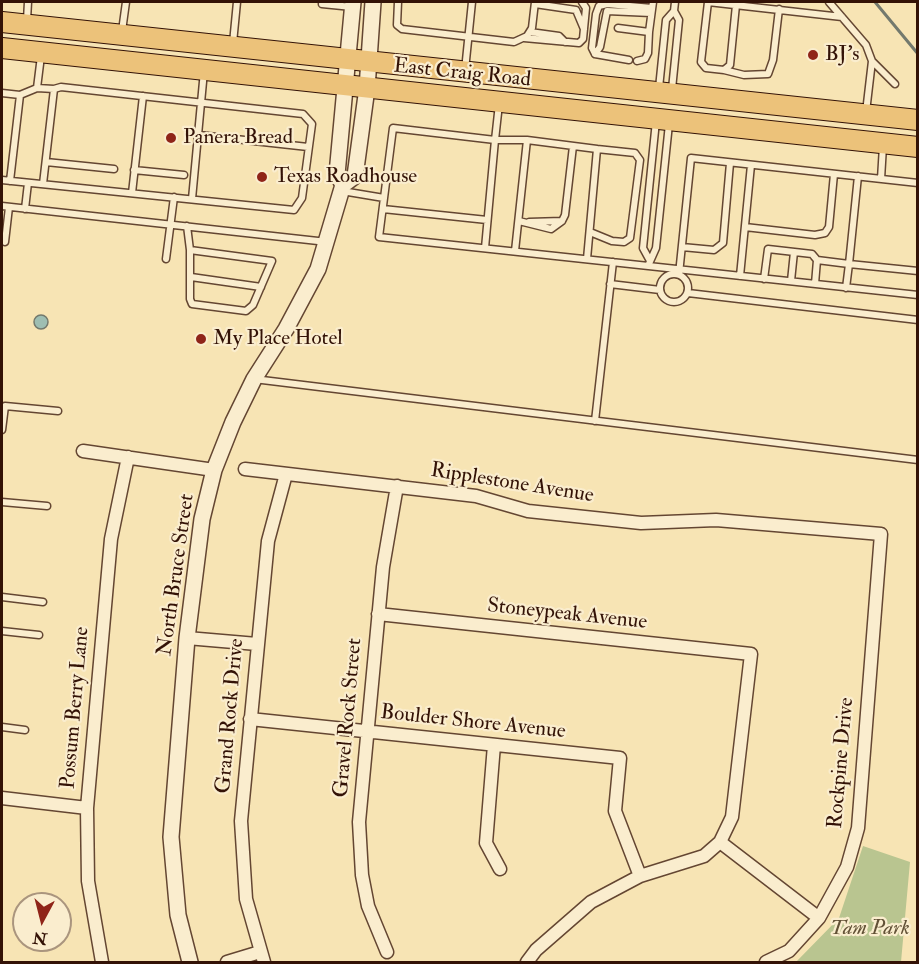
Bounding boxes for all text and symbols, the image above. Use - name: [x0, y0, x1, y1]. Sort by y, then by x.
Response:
- place label: BJ's: [825, 42, 859, 68]
- marker: BJ's: [806, 48, 820, 62]
- street label: East Craig Road: [392, 54, 532, 94]
- place label: Panera Bread: [183, 125, 293, 151]
- marker: Panera Bread: [164, 131, 178, 145]
- place label: Texas Roadhouse: [274, 164, 417, 190]
- marker: Texas Roadhouse: [255, 170, 269, 184]
- place label: My Place Hotel: [213, 326, 343, 352]
- marker: My Place Hotel: [194, 332, 208, 346]
- street label: Ripplestone Avenue: [429, 459, 595, 509]
- street label: North Bruce Street: [153, 492, 201, 658]
- street label: Stoneypeak Avenue: [486, 594, 648, 636]
- street label: Possum Berry Lane: [56, 626, 96, 790]
- street label: Grand Rock Drive: [212, 637, 250, 795]
- street label: Gravel Rock Street: [329, 637, 369, 799]
- street label: Rockpine Drive: [824, 696, 860, 830]
- street label: Boulder Shore Avenue: [379, 701, 567, 745]
- north arrow: [12, 892, 72, 952]
- park label: Tam Park: [830, 916, 910, 942]
- text: N: [32, 927, 48, 949]

